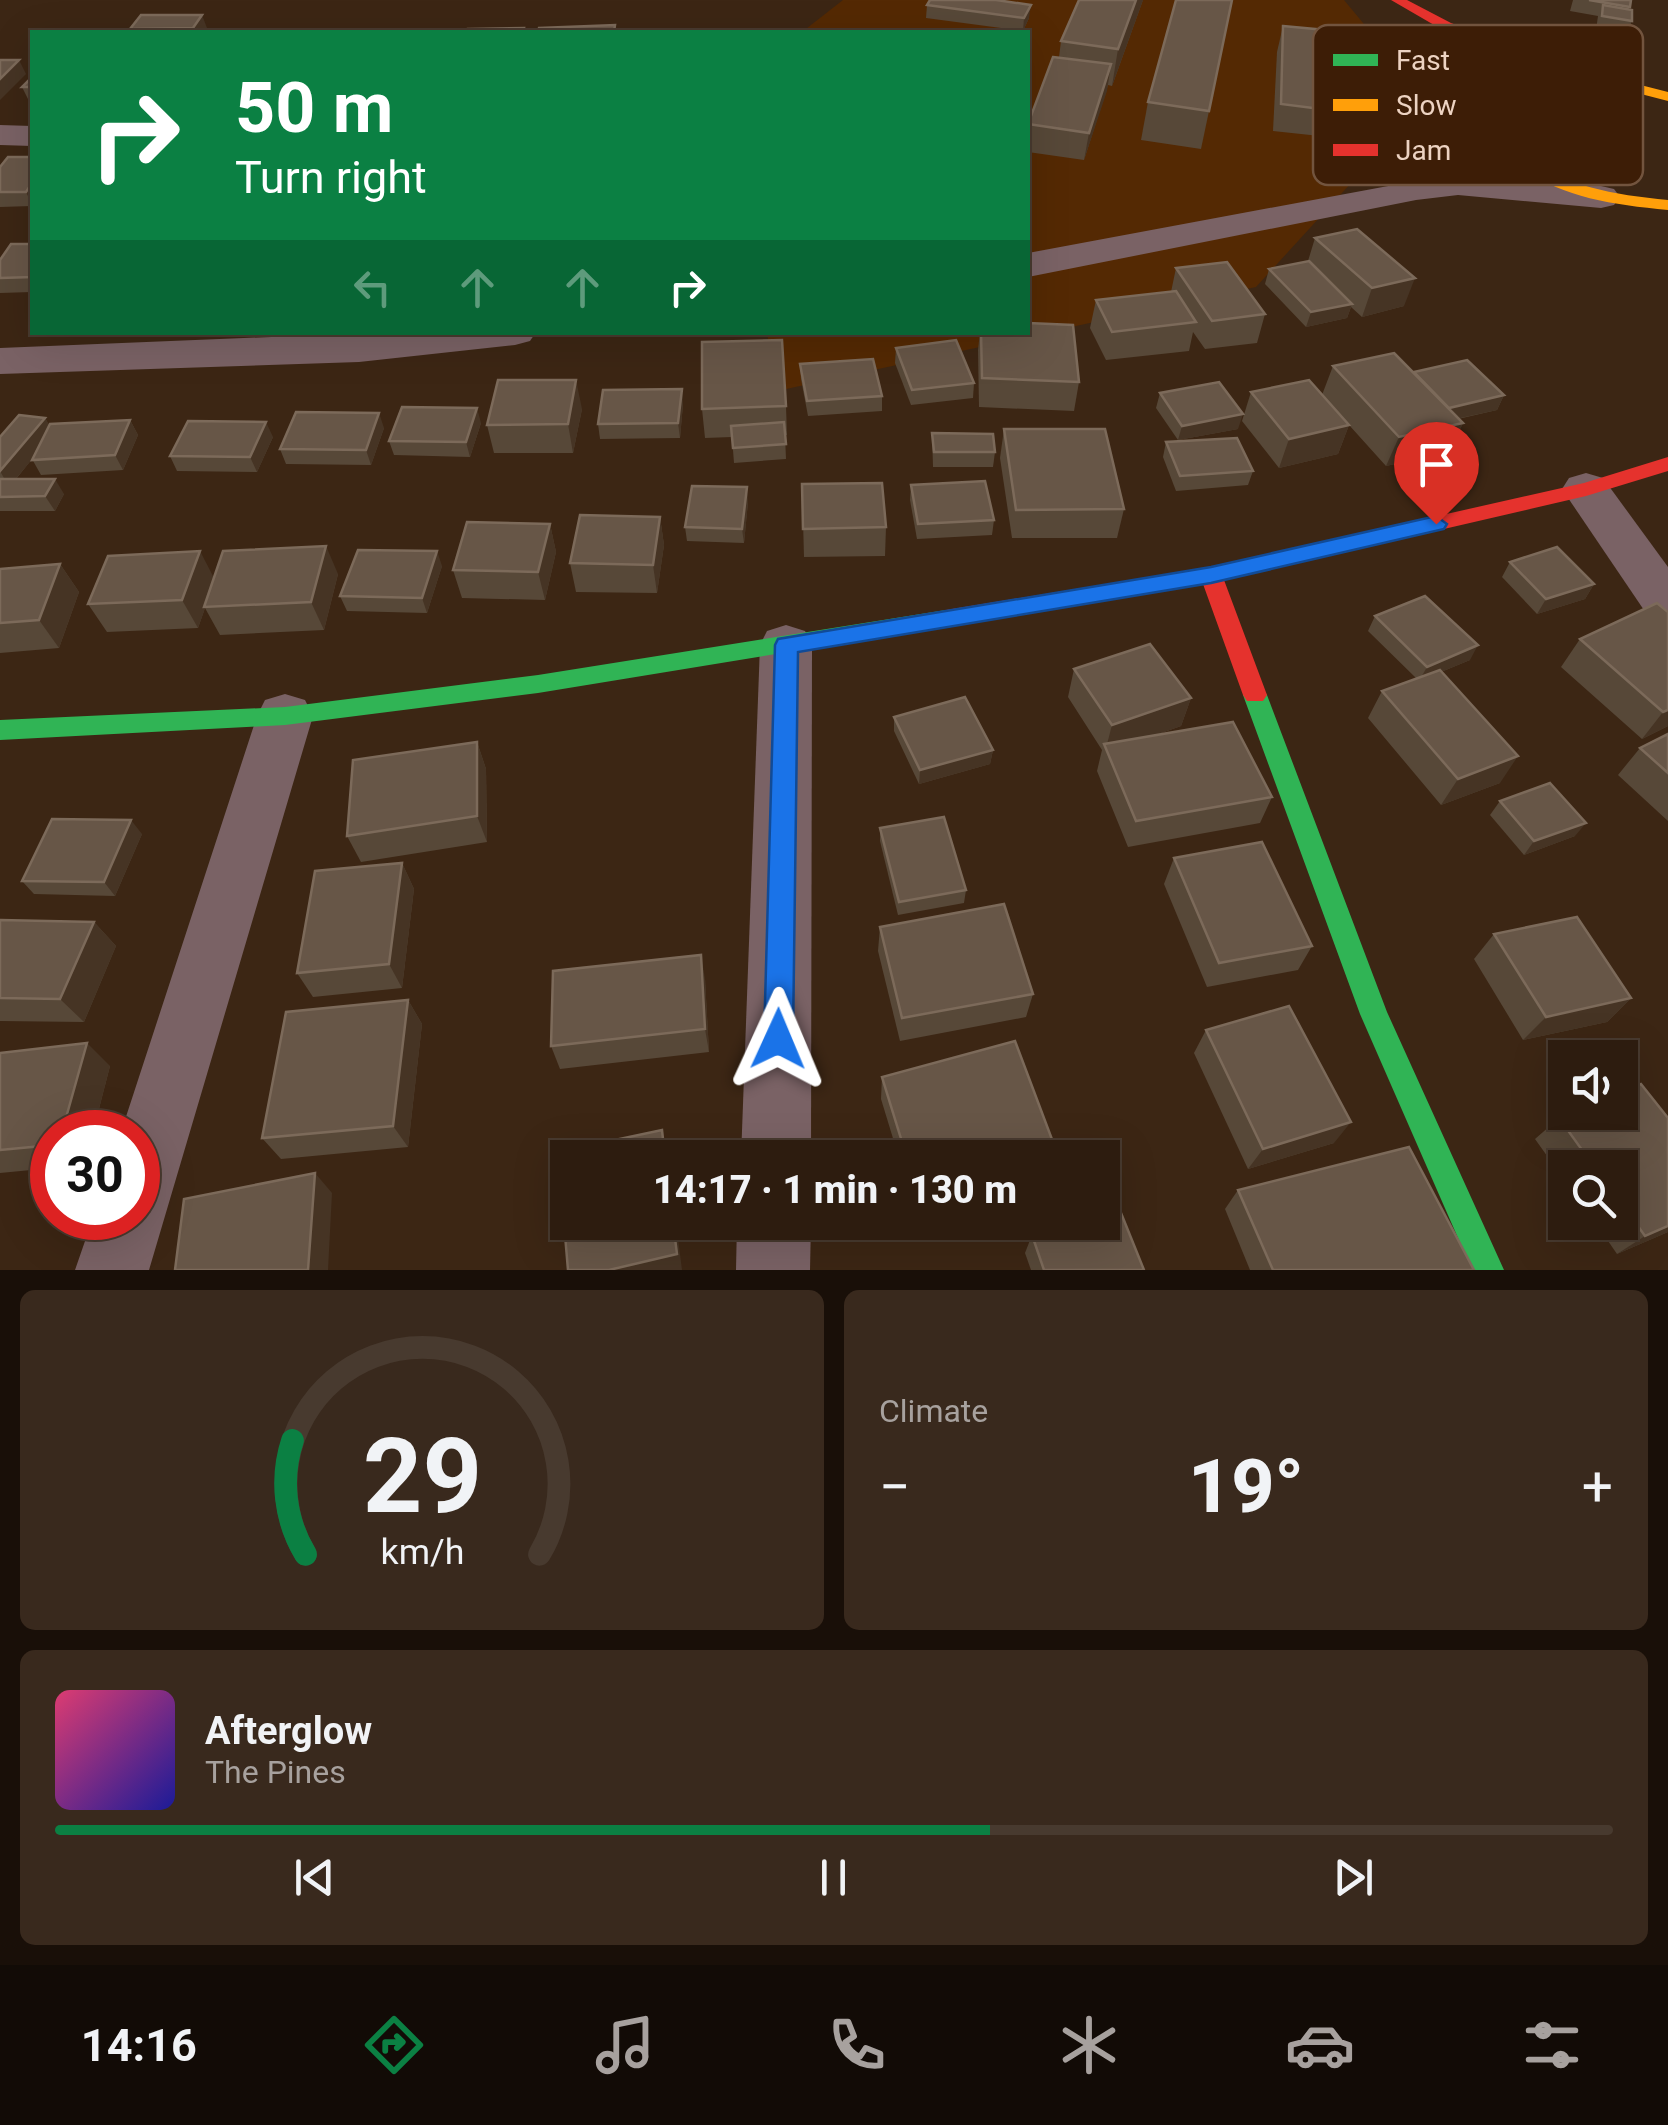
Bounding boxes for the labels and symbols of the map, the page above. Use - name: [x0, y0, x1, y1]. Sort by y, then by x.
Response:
- legend: [1313, 25, 1643, 185]
- text: Fast: [1396, 44, 1450, 77]
- text: Slow: [1396, 89, 1456, 122]
- text: Jam: [1396, 134, 1451, 167]
- pin: [1394, 422, 1479, 525]
- position arrow: [726, 987, 830, 1091]
- speed limit sign: 30: [30, 1110, 160, 1240]

